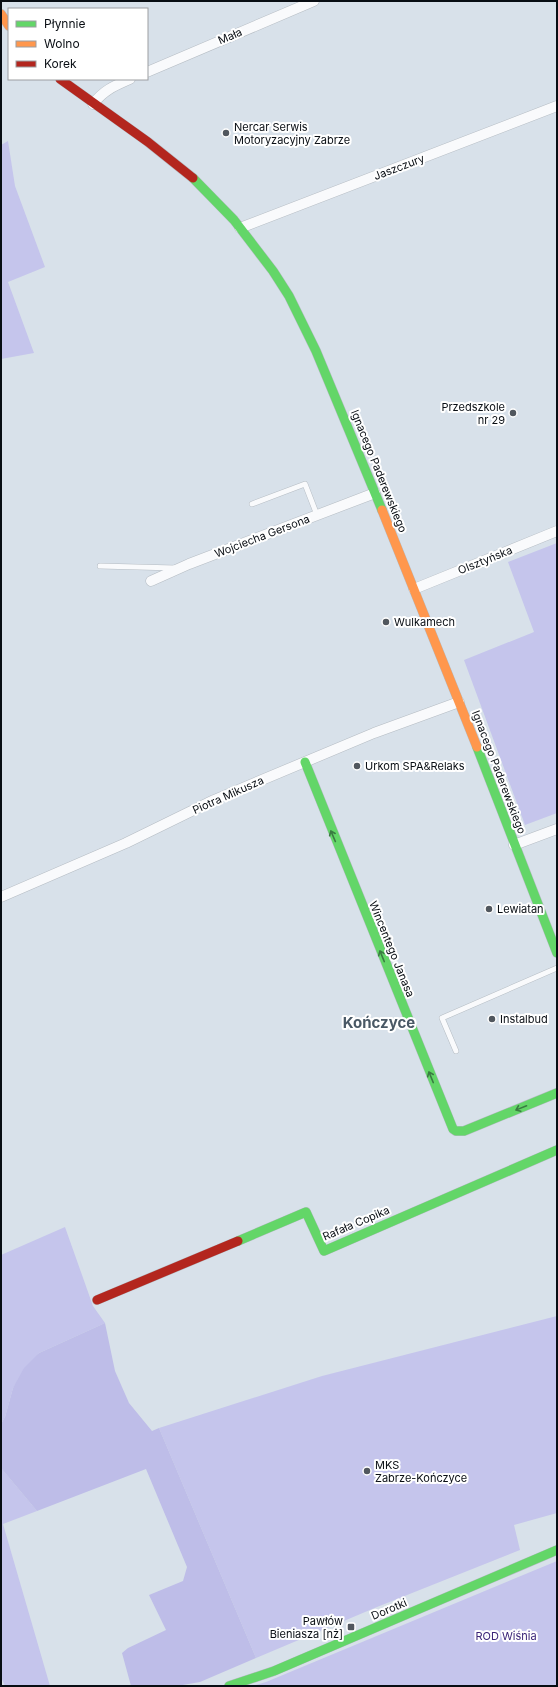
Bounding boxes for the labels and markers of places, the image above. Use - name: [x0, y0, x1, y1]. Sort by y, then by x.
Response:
- place label: Nercar Serwis Motoryzacyjny Zabrze: [234, 120, 350, 147]
- marker: Nercar Serwis Motoryzacyjny Zabrze: [221, 128, 231, 138]
- place label: Przedszkole nr 29: [441, 400, 505, 427]
- marker: Przedszkole nr 29: [508, 408, 518, 418]
- place label: Wulkamech: [394, 615, 455, 629]
- marker: Wulkamech: [381, 617, 391, 627]
- place label: Urkom SPA&Relaks: [365, 759, 465, 773]
- marker: Urkom SPA&Relaks: [352, 761, 362, 771]
- place label: Lewiatan: [497, 902, 544, 916]
- marker: Lewiatan: [484, 904, 494, 914]
- place label: Instalbud: [500, 1012, 548, 1026]
- marker: Instalbud: [487, 1014, 497, 1024]
- place label: MKS Zabrze-Kończyce: [375, 1458, 467, 1485]
- marker: MKS Zabrze-Kończyce: [362, 1466, 372, 1476]
- place label: Pawłów Bieniasza [nż]: [270, 1614, 343, 1641]
- marker: Pawłów Bieniasza [nż]: [346, 1622, 356, 1632]

